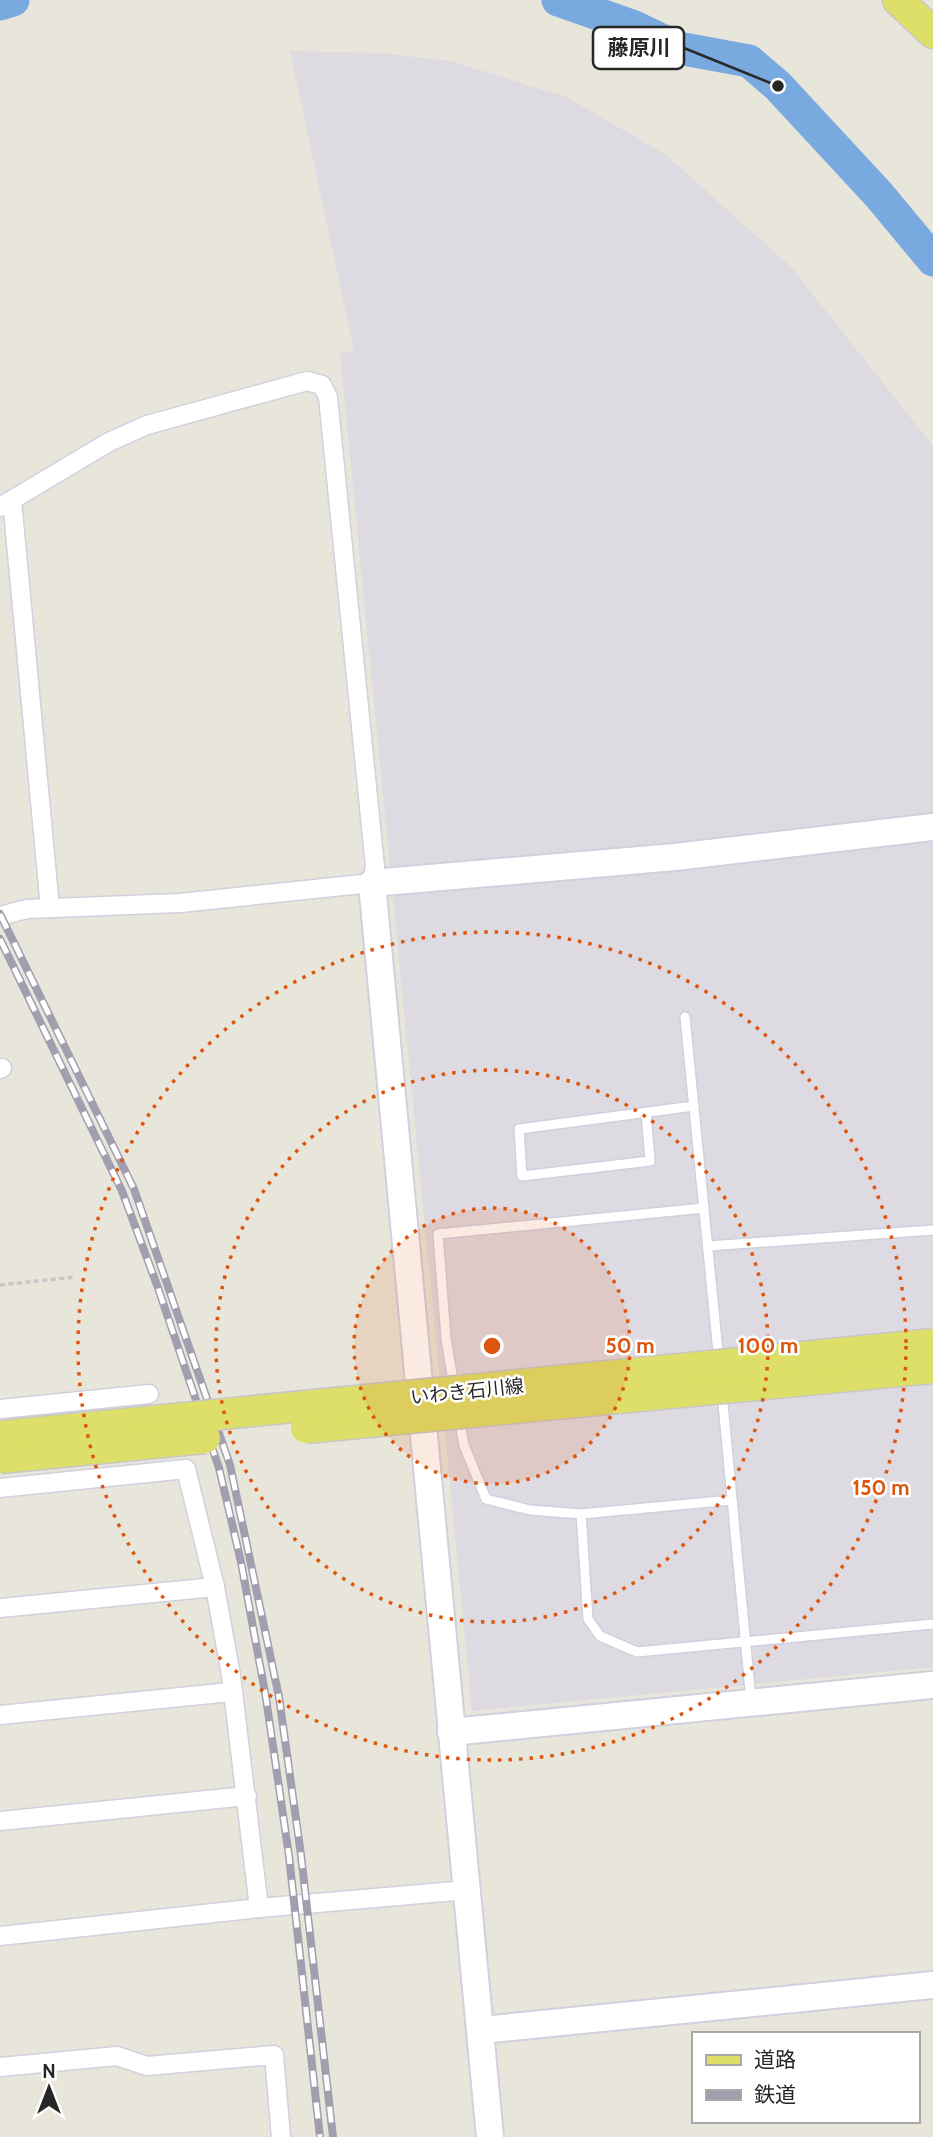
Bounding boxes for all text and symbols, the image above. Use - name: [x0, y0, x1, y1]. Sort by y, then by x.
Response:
- callout: 藤原川: [593, 27, 684, 69]
- text: 藤原川: [608, 35, 671, 60]
- text: 50 m: [605, 1333, 655, 1358]
- text: 100 m: [738, 1333, 798, 1358]
- centre of rings: [480, 1334, 504, 1358]
- street label: いわき石川線: [409, 1374, 525, 1409]
- text: 150 m: [853, 1475, 909, 1500]
- legend: [692, 2032, 919, 2123]
- text: 道路: [754, 2047, 796, 2072]
- north arrow: [14, 2053, 84, 2123]
- text: N: [42, 2060, 56, 2083]
- text: 鉄道: [754, 2082, 796, 2107]

